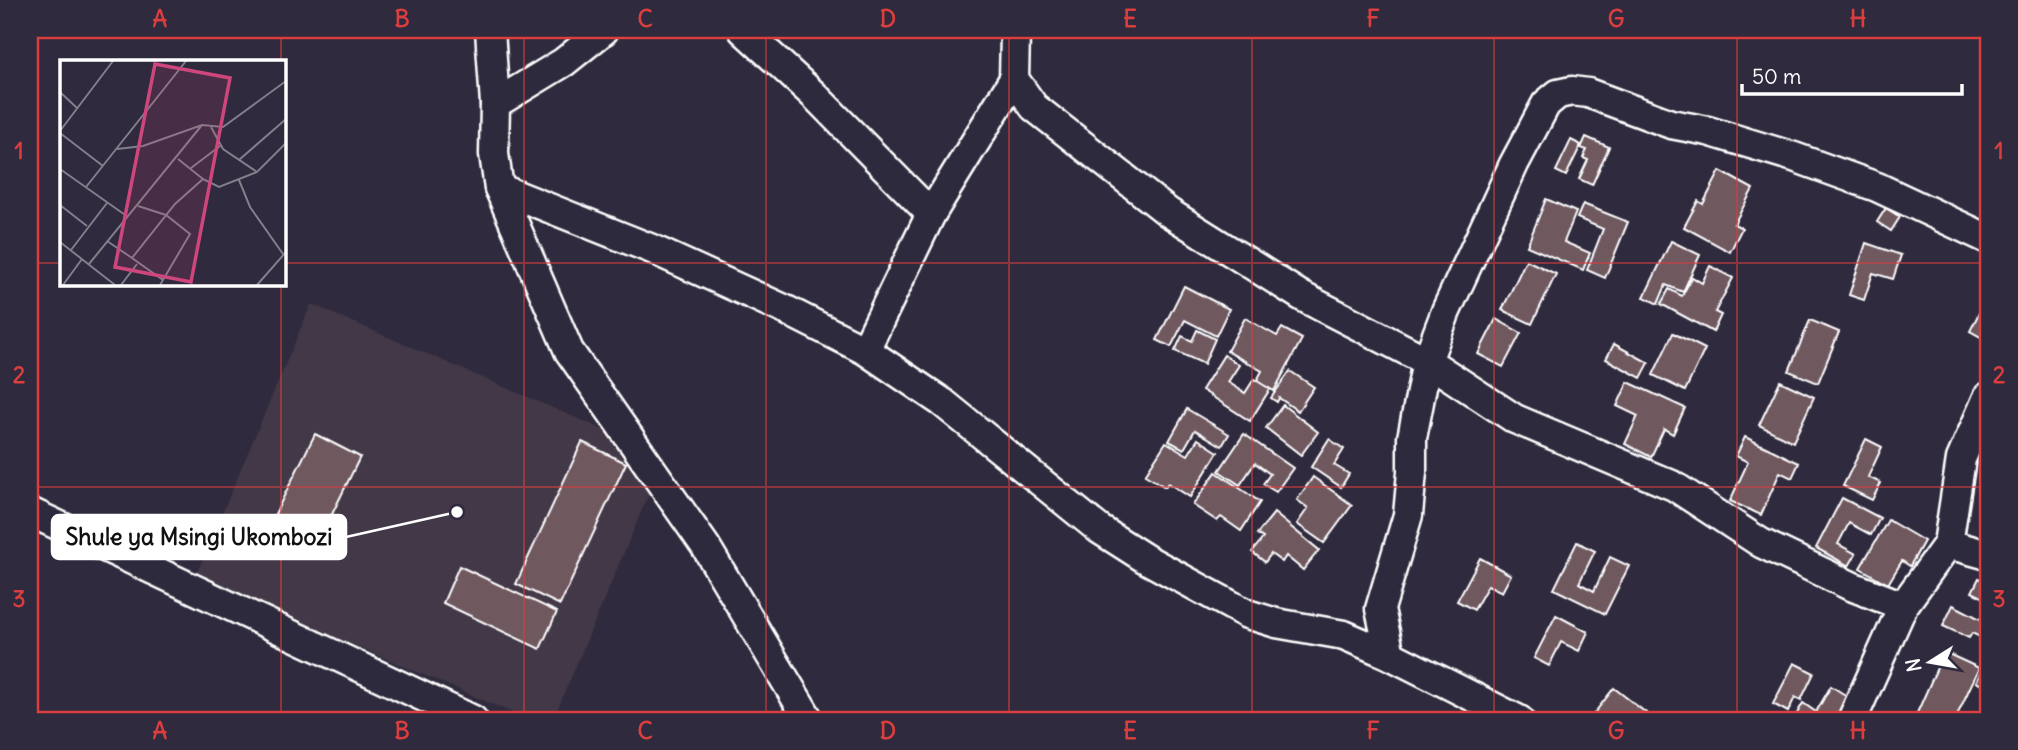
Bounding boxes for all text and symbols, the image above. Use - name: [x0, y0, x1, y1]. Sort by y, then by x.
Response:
- text: A: [153, 4, 168, 33]
- text: B: [394, 4, 410, 33]
- text: C: [637, 4, 653, 33]
- text: D: [880, 4, 896, 33]
- text: E: [1123, 4, 1137, 33]
- text: F: [1366, 4, 1380, 33]
- text: G: [1608, 4, 1624, 33]
- text: H: [1850, 4, 1866, 33]
- scale bar: [1742, 52, 1962, 96]
- inset map: [60, 60, 285, 285]
- text: 50 m: [1752, 63, 1801, 90]
- text: 1: [14, 136, 24, 165]
- text: 1: [1994, 136, 2004, 165]
- text: 2: [13, 360, 26, 389]
- text: 2: [1993, 360, 2006, 389]
- callout: Shule ya Msingi Ukombozi: [52, 515, 346, 559]
- text: Shule ya Msingi Ukombozi: [66, 522, 332, 551]
- text: 3: [12, 584, 26, 613]
- text: 3: [1992, 584, 2006, 613]
- north arrow: [1896, 628, 1966, 698]
- text: N: [1900, 657, 1926, 674]
- text: A: [153, 716, 168, 745]
- text: B: [394, 716, 410, 745]
- text: C: [637, 716, 653, 745]
- text: D: [880, 716, 896, 745]
- text: E: [1123, 716, 1137, 745]
- text: F: [1366, 716, 1380, 745]
- text: G: [1608, 716, 1624, 745]
- text: H: [1850, 716, 1866, 745]

